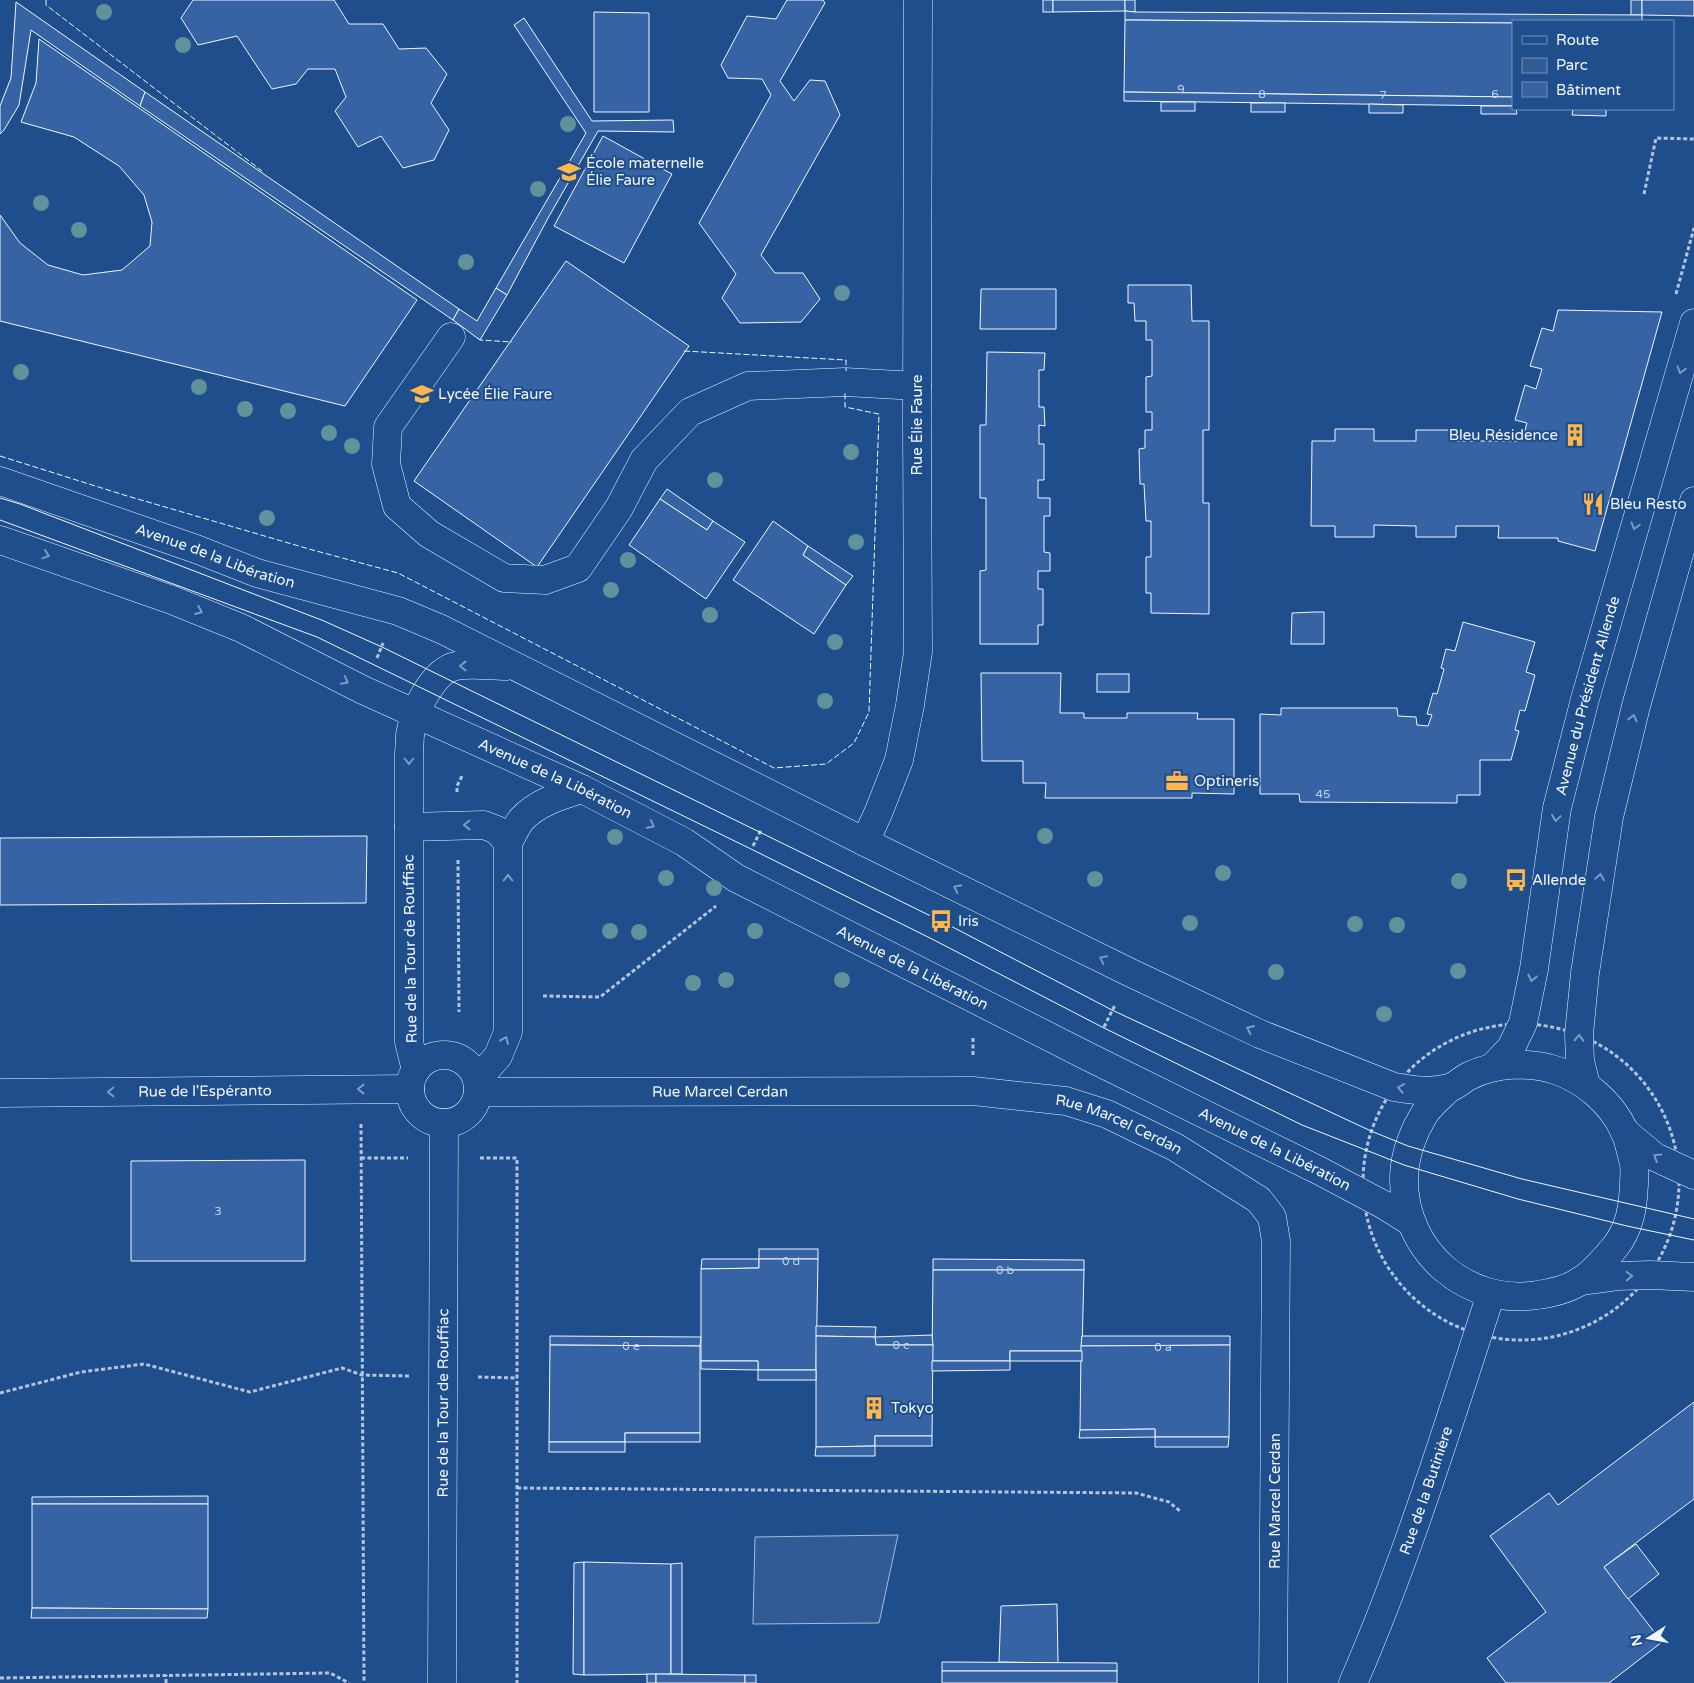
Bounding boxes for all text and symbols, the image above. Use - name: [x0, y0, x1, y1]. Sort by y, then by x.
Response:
- legend: [1512, 20, 1674, 110]
- text: Route: [1556, 31, 1599, 49]
- text: Parc: [1556, 56, 1588, 74]
- text: Bâtiment: [1556, 81, 1621, 99]
- house number: 9: [1177, 82, 1185, 96]
- house number: 8: [1258, 87, 1266, 101]
- house number: 6: [1491, 87, 1499, 101]
- house number: 7: [1379, 88, 1387, 102]
- place label: École maternelle Élie Faure: [586, 154, 704, 189]
- school or university icon: École maternelle Élie Faure: [556, 159, 582, 185]
- one-way arrow: [1676, 365, 1686, 373]
- street label: Rue Élie Faure: [908, 374, 926, 476]
- school or university icon: Lycée Élie Faure: [409, 381, 435, 407]
- place label: Lycée Élie Faure: [438, 385, 552, 403]
- building icon: Bleu Résidence: [1562, 422, 1588, 448]
- place label: Bleu Résidence: [1449, 426, 1558, 444]
- restaurant icon: Bleu Resto: [1580, 491, 1606, 517]
- place label: Bleu Resto: [1610, 495, 1687, 513]
- street label: Avenue de la Libération: [133, 520, 297, 592]
- one-way arrow: [1631, 521, 1641, 529]
- one-way arrow: [41, 550, 50, 560]
- street label: Avenue du Président Allende: [1552, 594, 1623, 797]
- one-way arrow: [194, 604, 203, 615]
- one-way arrow: [459, 661, 466, 671]
- one-way arrow: [340, 675, 349, 685]
- one-way arrow: [1627, 713, 1638, 722]
- street label: Avenue de la Libération: [476, 734, 635, 822]
- one-way arrow: [404, 758, 414, 766]
- office icon: Optineris: [1164, 768, 1190, 794]
- place label: Optineris: [1194, 772, 1259, 790]
- house number: 45: [1315, 787, 1331, 801]
- one-way arrow: [1551, 814, 1562, 822]
- one-way arrow: [645, 819, 654, 829]
- one-way arrow: [462, 820, 470, 830]
- street label: Rue de la Tour de Rouffiac: [399, 854, 421, 1044]
- bus stop icon: Allende: [1503, 867, 1529, 893]
- place label: Allende: [1532, 871, 1586, 889]
- one-way arrow: [1594, 872, 1604, 881]
- one-way arrow: [503, 874, 513, 882]
- one-way arrow: [953, 884, 962, 894]
- bus stop icon: Iris: [928, 908, 954, 934]
- place label: Iris: [958, 912, 979, 930]
- street label: Avenue de la Libération: [834, 922, 991, 1013]
- one-way arrow: [1099, 955, 1108, 966]
- one-way arrow: [1527, 974, 1538, 983]
- one-way arrow: [1246, 1025, 1255, 1035]
- one-way arrow: [1574, 1033, 1585, 1041]
- one-way arrow: [498, 1036, 509, 1045]
- street label: Rue de l'Espéranto: [138, 1081, 272, 1101]
- street label: Rue Marcel Cerdan: [652, 1082, 788, 1101]
- one-way arrow: [1397, 1083, 1406, 1094]
- one-way arrow: [357, 1084, 365, 1095]
- one-way arrow: [107, 1087, 115, 1097]
- street label: Rue Marcel Cerdan: [1055, 1091, 1186, 1158]
- street label: Avenue de la Libération: [1196, 1104, 1354, 1195]
- one-way arrow: [1653, 1154, 1662, 1163]
- house number: 3: [214, 1204, 222, 1218]
- house number: 0 d: [782, 1254, 800, 1268]
- house number: 0 b: [996, 1263, 1014, 1277]
- one-way arrow: [1625, 1270, 1633, 1281]
- street label: Rue de la Tour de Rouffiac: [434, 1308, 452, 1498]
- house number: 0 c: [892, 1338, 910, 1352]
- house number: 0 e: [622, 1339, 640, 1353]
- house number: 0 a: [1154, 1340, 1172, 1354]
- building icon: Tokyo: [861, 1395, 887, 1421]
- place label: Tokyo: [891, 1399, 934, 1417]
- street label: Rue de la Butinière: [1396, 1424, 1456, 1557]
- street label: Rue Marcel Cerdan: [1266, 1433, 1284, 1569]
- north arrow: [1624, 1613, 1674, 1663]
- text: N: [1627, 1633, 1646, 1648]

